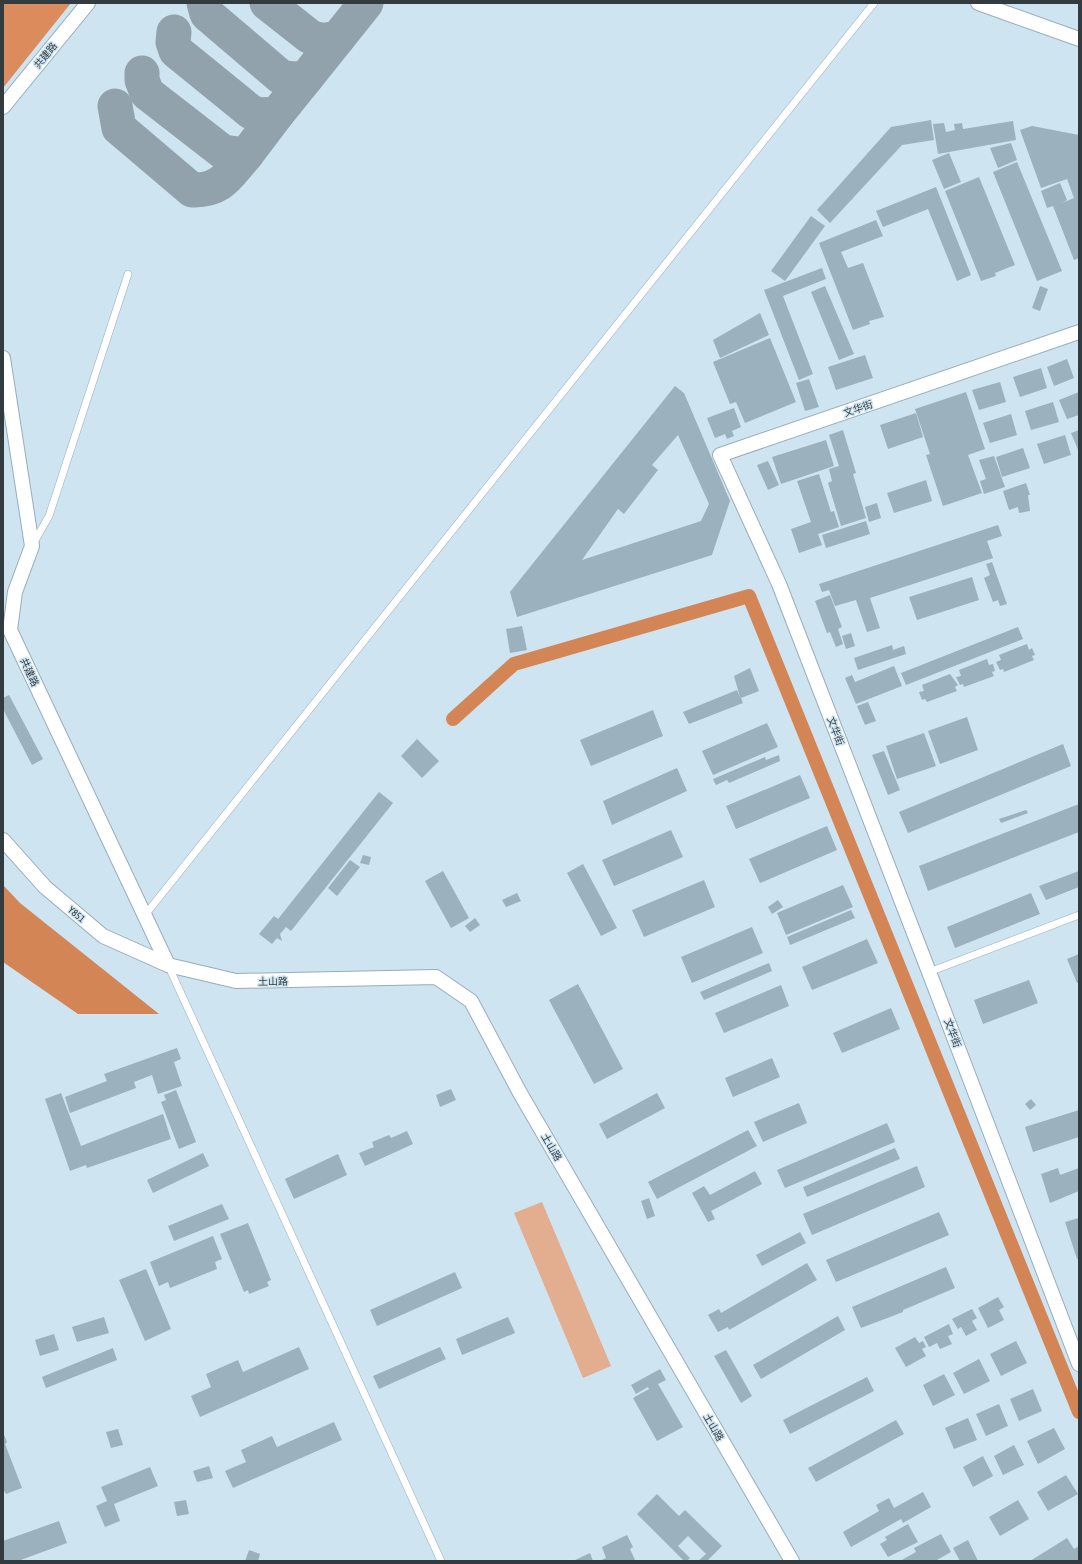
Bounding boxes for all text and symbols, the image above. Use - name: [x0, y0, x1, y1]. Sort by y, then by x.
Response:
- street label: 共建路: [32, 40, 59, 70]
- street label: 文华街: [842, 398, 874, 419]
- street label: 共建路: [18, 656, 41, 688]
- street label: 文华街: [825, 715, 846, 747]
- street label: Y851: [66, 904, 88, 925]
- street label: 土山路: [258, 976, 288, 987]
- street label: 文华街: [942, 1017, 963, 1049]
- street label: 土山路: [539, 1132, 564, 1163]
- street label: 土山路: [701, 1412, 726, 1443]

